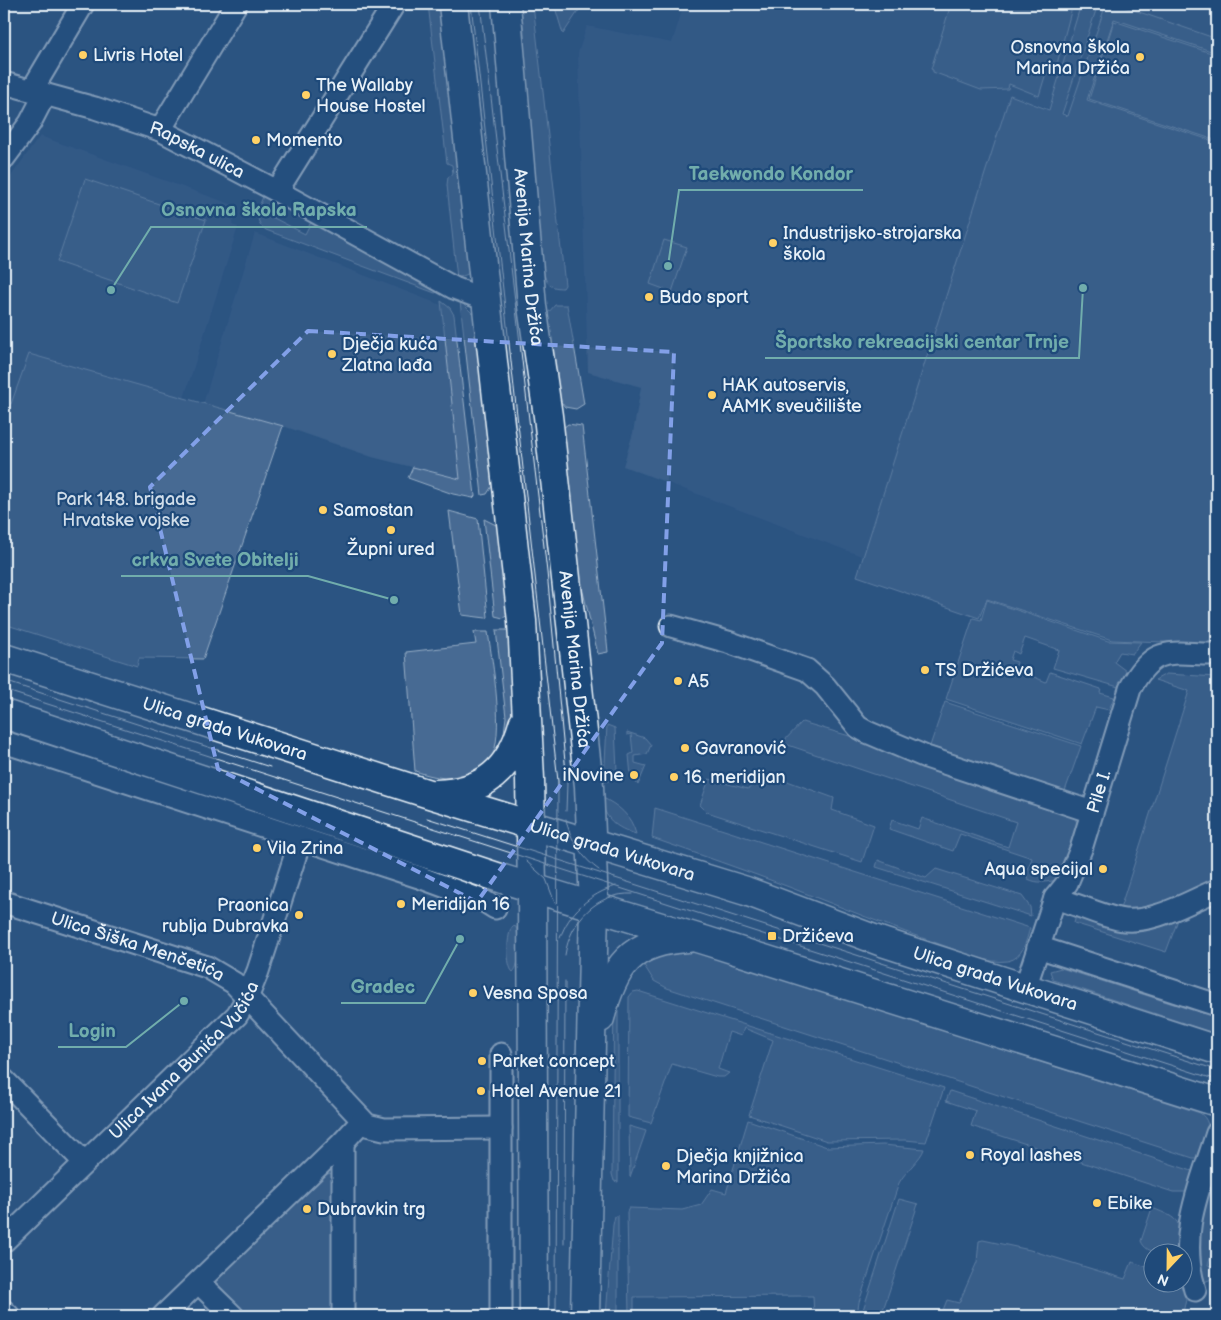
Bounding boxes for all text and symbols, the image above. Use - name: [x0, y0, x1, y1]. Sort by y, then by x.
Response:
- place label: Osnovna škola Marina Držića: [1010, 37, 1130, 79]
- place label: Livris Hotel: [93, 45, 183, 66]
- marker: Livris Hotel: [77, 49, 89, 61]
- marker: Osnovna škola Marina Držića: [1134, 51, 1146, 63]
- place label: The Wallaby House Hostel: [316, 75, 426, 117]
- marker: The Wallaby House Hostel: [300, 89, 312, 101]
- street label: Rapska ulica: [147, 117, 248, 183]
- place label: Momento: [266, 130, 343, 151]
- marker: Momento: [250, 134, 262, 146]
- callout: Taekwondo Kondor: [679, 156, 863, 190]
- text: Taekwondo Kondor: [689, 163, 854, 186]
- street label: Avenija Marina Držića: [509, 167, 548, 347]
- callout: Osnovna škola Rapska: [151, 193, 367, 227]
- text: Osnovna škola Rapska: [161, 199, 357, 222]
- place label: Industrijsko-strojarska škola: [783, 223, 962, 265]
- marker: Industrijsko-strojarska škola: [767, 237, 779, 249]
- place label: Budo sport: [659, 287, 749, 308]
- marker: Budo sport: [643, 291, 655, 303]
- callout: Športsko rekreacijski centar Trnje: [765, 324, 1079, 358]
- text: Športsko rekreacijski centar Trnje: [775, 330, 1069, 354]
- place label: Dječja kuća Zlatna lađa: [341, 334, 438, 376]
- marker: Dječja kuća Zlatna lađa: [326, 348, 338, 360]
- place label: HAK autoservis, AAMK sveučilište: [722, 375, 862, 417]
- marker: HAK autoservis, AAMK sveučilište: [706, 389, 718, 401]
- park label: Park 148. brigade Hrvatske vojske: [56, 489, 196, 531]
- place label: Samostan: [333, 500, 413, 521]
- marker: Samostan: [317, 504, 329, 516]
- marker: Župni ured: [385, 524, 397, 536]
- place label: Župni ured: [346, 537, 435, 560]
- callout: crkva Svete Obitelji: [121, 542, 308, 576]
- text: crkva Svete Obitelji: [131, 549, 299, 572]
- street label: Avenija Marina Držića: [554, 570, 595, 749]
- place label: TS Držićeva: [935, 660, 1034, 681]
- marker: TS Držićeva: [919, 664, 931, 676]
- place label: A5: [688, 671, 709, 692]
- marker: A5: [672, 675, 684, 687]
- street label: Ulica grada Vukovara: [140, 693, 310, 765]
- place label: Gavranović: [695, 738, 787, 759]
- marker: Gavranović: [679, 742, 691, 754]
- place label: iNovine: [562, 765, 624, 786]
- place label: 16. meridijan: [684, 767, 786, 788]
- street label: Pile I.: [1083, 767, 1116, 816]
- marker: iNovine: [628, 769, 640, 781]
- marker: 16. meridijan: [668, 771, 680, 783]
- street label: Ulica grada Vukovara: [527, 815, 697, 886]
- place label: Vila Zrina: [267, 838, 343, 859]
- marker: Vila Zrina: [251, 842, 263, 854]
- place label: Aqua specijal: [984, 859, 1093, 880]
- marker: Aqua specijal: [1097, 863, 1109, 875]
- place label: Meridijan 16: [411, 894, 510, 915]
- place label: Praonica rublja Dubravka: [162, 895, 289, 937]
- marker: Meridijan 16: [395, 898, 407, 910]
- street label: Ulica Šiška Menčetića: [48, 908, 228, 986]
- marker: Praonica rublja Dubravka: [293, 909, 305, 921]
- place label: Držićeva: [782, 926, 854, 947]
- marker: Držićeva: [766, 930, 778, 942]
- street label: Ulica grada Vukovara: [910, 943, 1080, 1015]
- callout: Gradec: [341, 969, 425, 1003]
- text: Gradec: [351, 976, 415, 999]
- street label: Ulica Ivana Bunića Vučića: [105, 978, 264, 1144]
- place label: Vesna Sposa: [483, 983, 588, 1004]
- marker: Vesna Sposa: [467, 987, 479, 999]
- callout: Login: [58, 1013, 126, 1047]
- text: Login: [68, 1020, 116, 1043]
- place label: Parket concept: [492, 1051, 615, 1072]
- marker: Parket concept: [476, 1055, 488, 1067]
- place label: Hotel Avenue 21: [491, 1081, 621, 1102]
- marker: Hotel Avenue 21: [475, 1085, 487, 1097]
- place label: Royal lashes: [980, 1145, 1082, 1166]
- place label: Dječja knjižnica Marina Držića: [676, 1146, 804, 1188]
- marker: Royal lashes: [964, 1149, 976, 1161]
- marker: Dječja knjižnica Marina Držića: [660, 1160, 672, 1172]
- place label: Ebike: [1107, 1193, 1153, 1214]
- marker: Ebike: [1091, 1197, 1103, 1209]
- place label: Dubravkin trg: [317, 1199, 425, 1220]
- marker: Dubravkin trg: [301, 1203, 313, 1215]
- north arrow: [1144, 1242, 1194, 1292]
- text: N: [1155, 1270, 1171, 1289]

